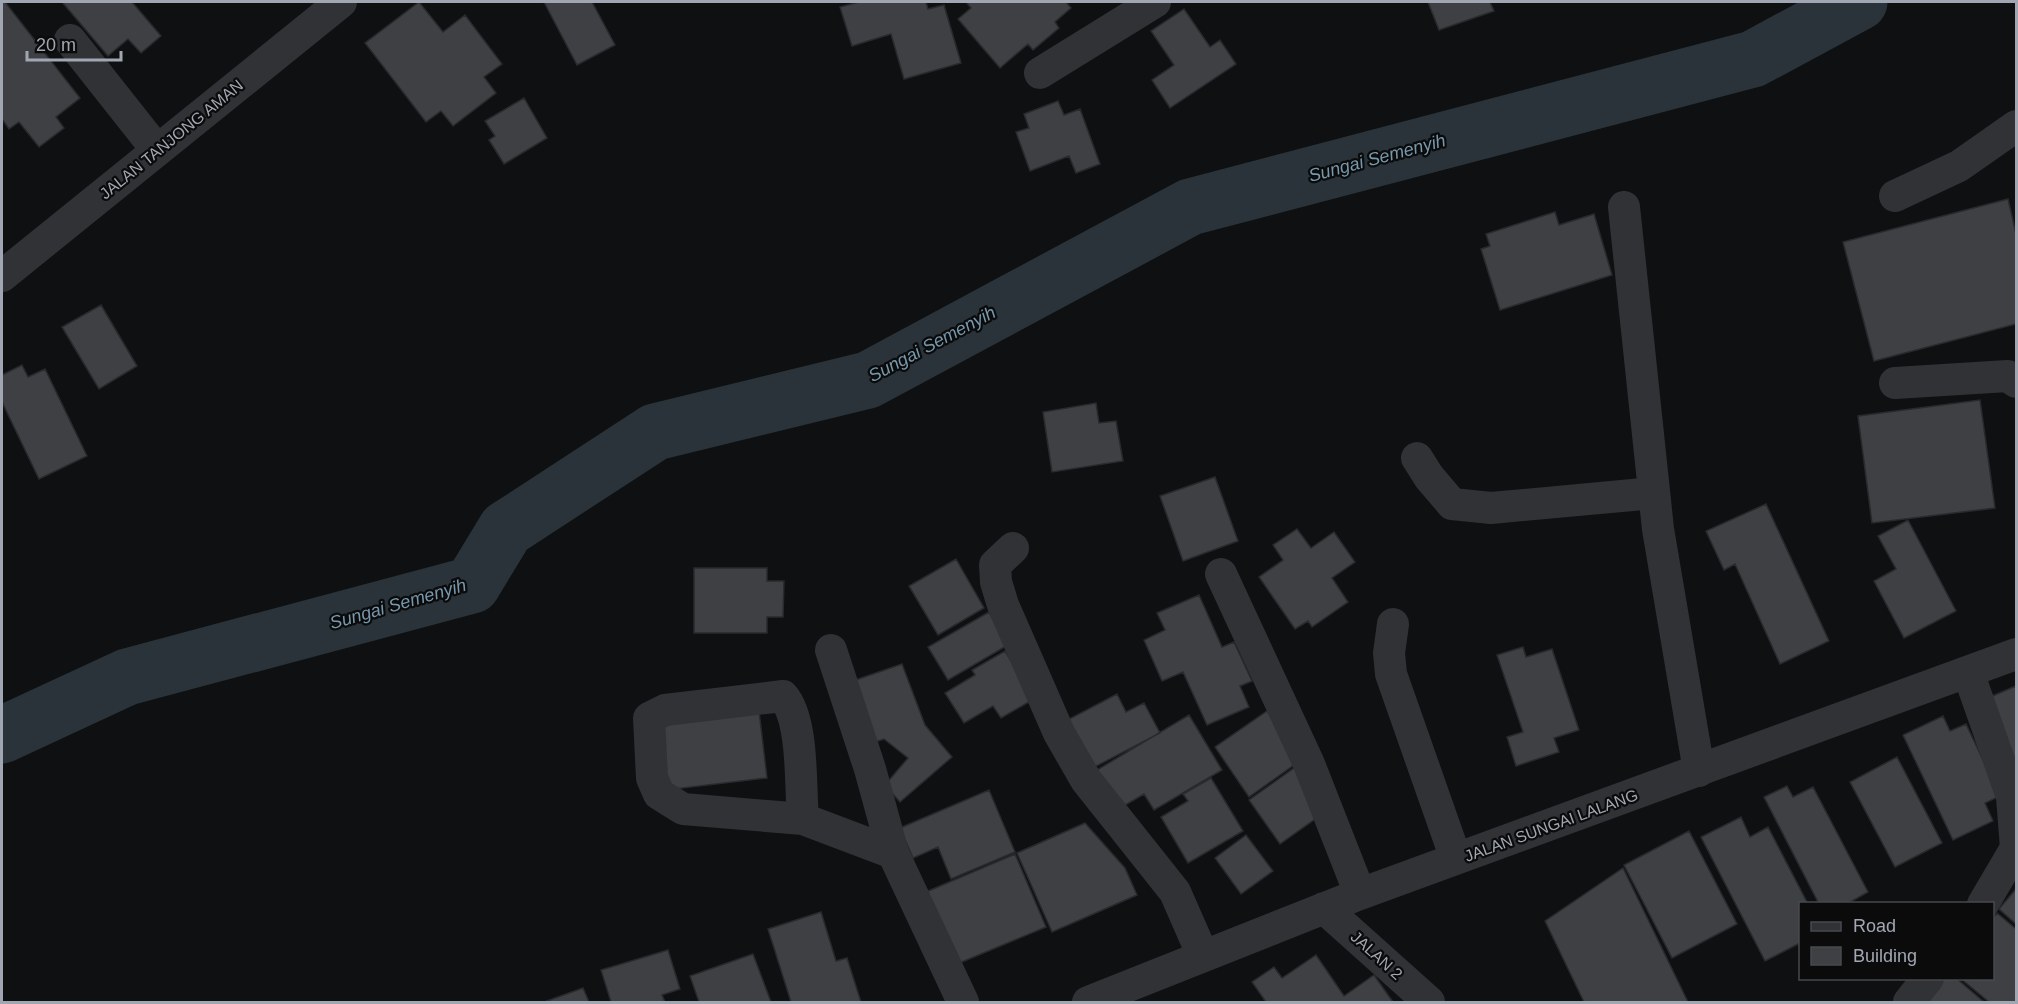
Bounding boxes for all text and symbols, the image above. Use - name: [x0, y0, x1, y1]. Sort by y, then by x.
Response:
- scale bar: [27, 24, 122, 62]
- text: 20 m: [36, 35, 76, 55]
- street label: JALAN TANJONG AMAN: [96, 76, 246, 202]
- water label: Sungai Semenyih: [1306, 130, 1448, 186]
- water label: Sungai Semenyih: [865, 302, 999, 386]
- water label: Sungai Semenyih: [327, 575, 469, 633]
- street label: JALAN SUNGAI LALANG: [1462, 786, 1640, 865]
- legend: [1799, 902, 1994, 980]
- text: Road: [1853, 916, 1896, 936]
- street label: JALAN 2: [1348, 928, 1406, 983]
- text: Building: [1853, 946, 1917, 966]

